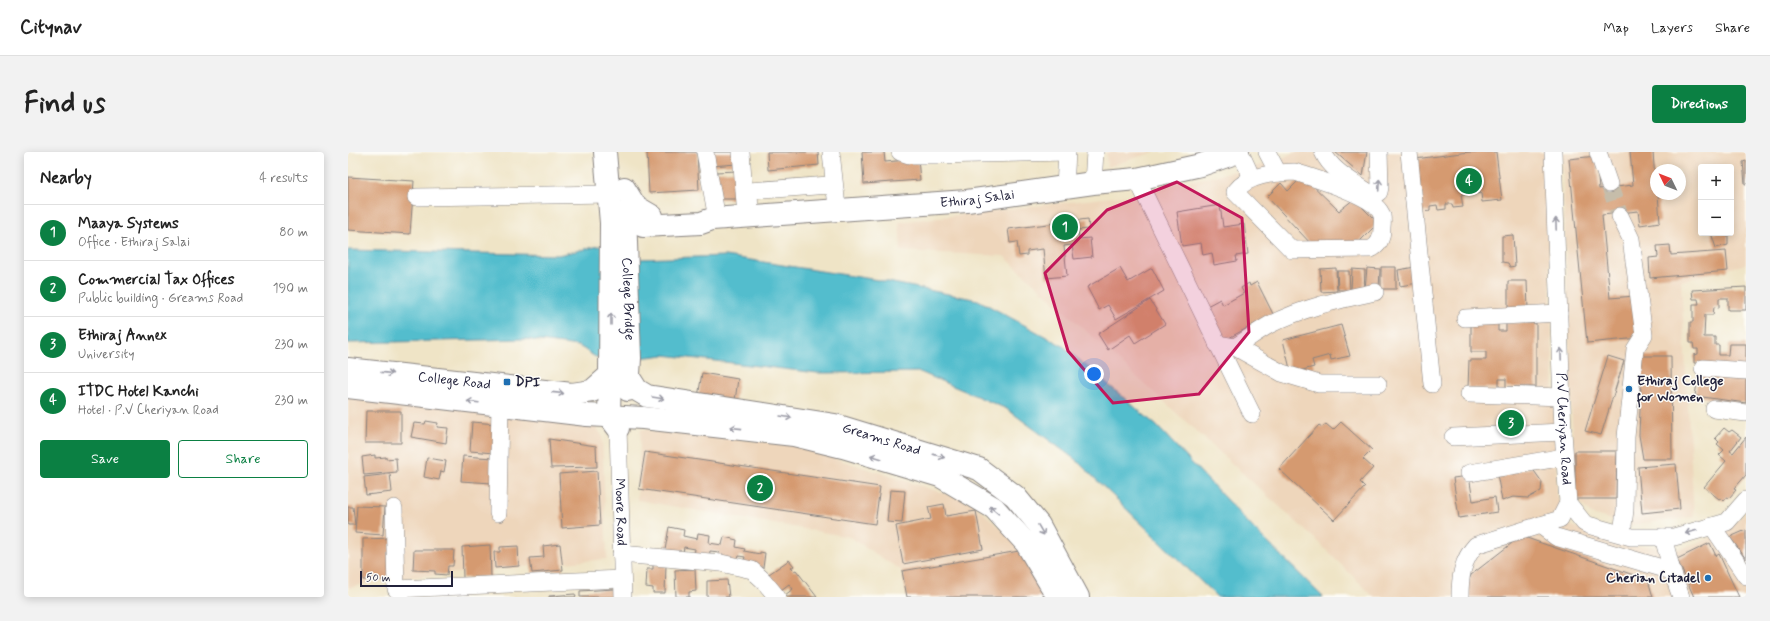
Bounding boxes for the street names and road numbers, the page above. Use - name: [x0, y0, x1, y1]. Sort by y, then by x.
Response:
- street label: Ethiraj Salai: [939, 185, 1016, 212]
- street label: College Bridge: [618, 257, 638, 341]
- street label: College Road: [417, 368, 492, 394]
- street label: P.V Cheriyan Road: [1552, 372, 1576, 486]
- street label: Greams Road: [840, 419, 923, 460]
- street label: Moore Road: [610, 478, 630, 546]

